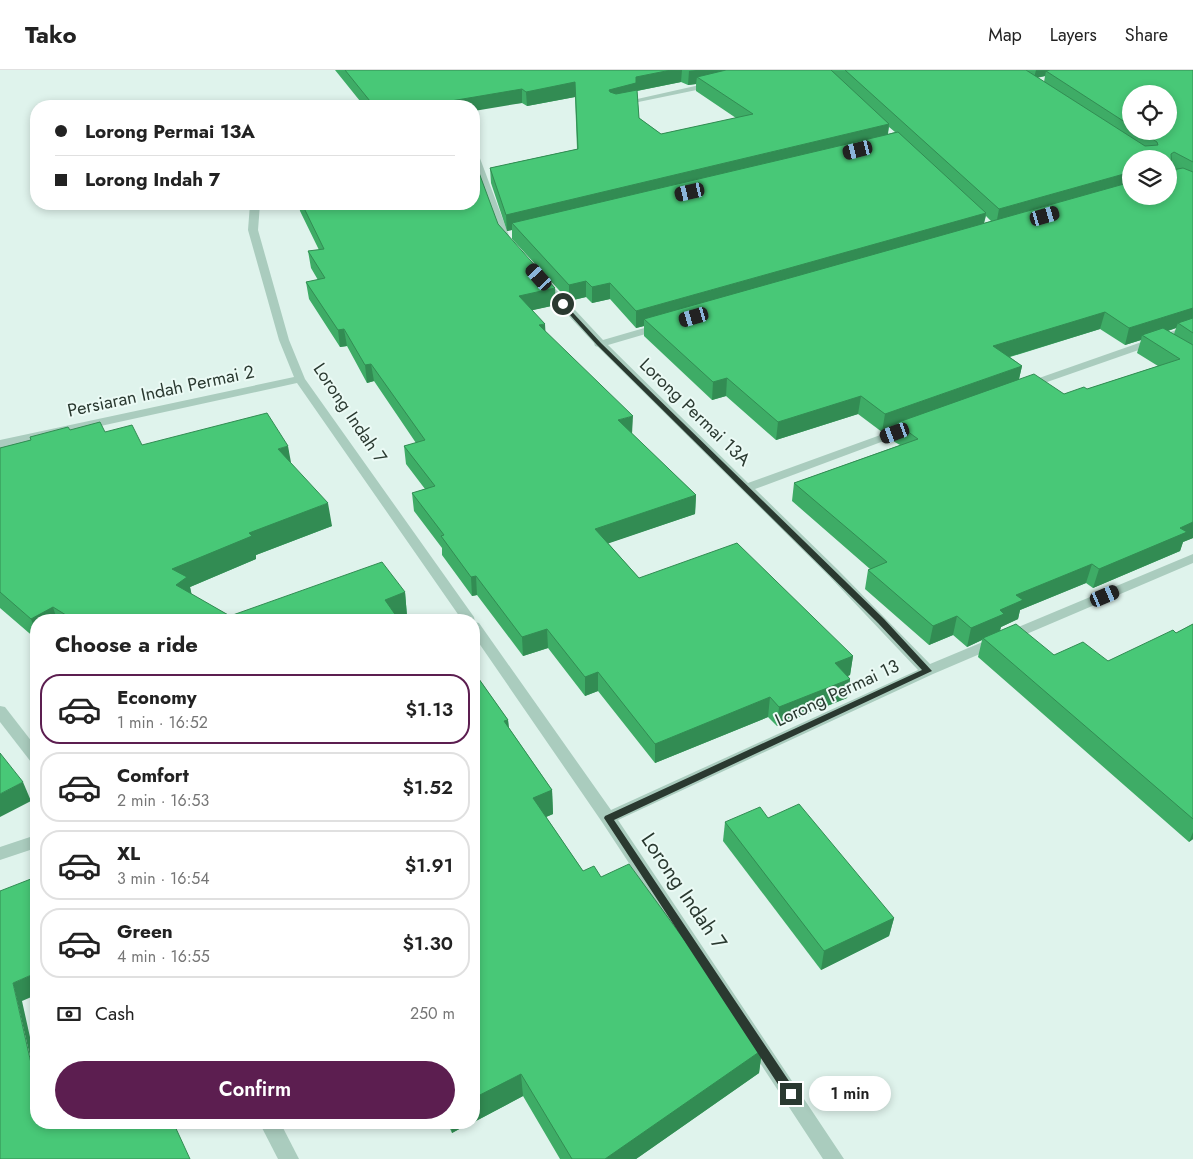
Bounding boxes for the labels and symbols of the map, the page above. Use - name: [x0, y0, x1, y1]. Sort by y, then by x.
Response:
- car: [841, 139, 874, 161]
- car: [673, 181, 706, 203]
- car: [1028, 205, 1061, 227]
- car: [523, 261, 554, 293]
- route start: [552, 293, 574, 315]
- car: [677, 306, 710, 328]
- street label: Lorong Permai 13A: [634, 352, 757, 472]
- street label: Persiaran Indah Permai 2: [65, 358, 257, 424]
- street label: Lorong Indah 7: [307, 358, 393, 469]
- car: [878, 421, 911, 445]
- car: [1088, 583, 1121, 609]
- street label: Lorong Permai 13: [771, 653, 903, 733]
- street label: Lorong Indah 7: [634, 827, 734, 955]
- callout: 1 min: [808, 1076, 891, 1112]
- route end: [780, 1083, 802, 1105]

